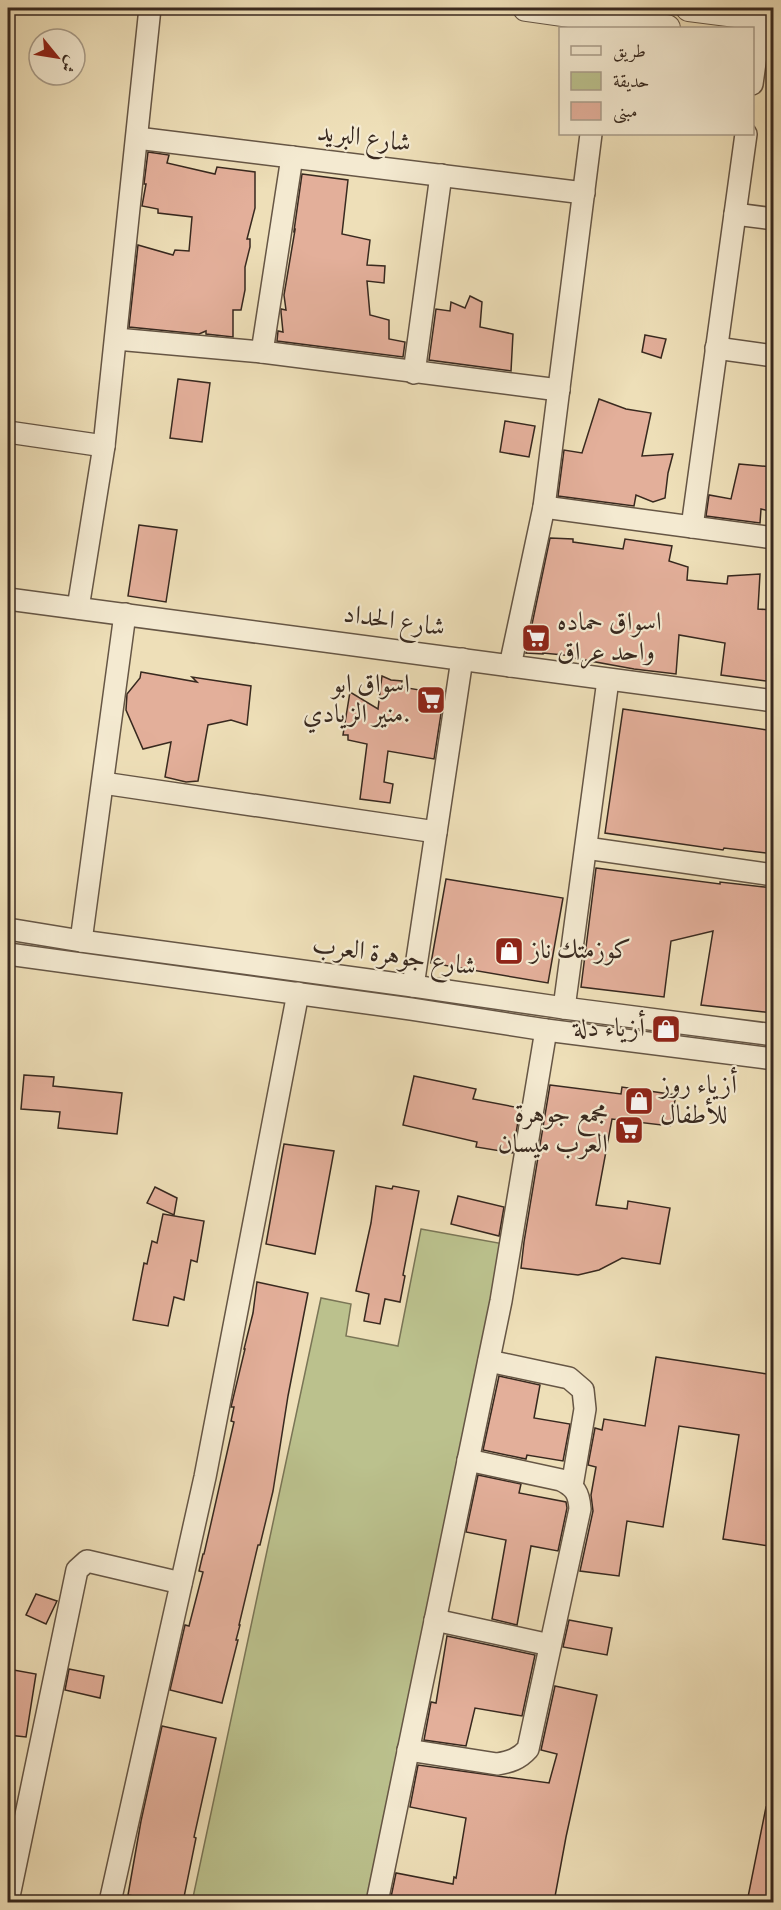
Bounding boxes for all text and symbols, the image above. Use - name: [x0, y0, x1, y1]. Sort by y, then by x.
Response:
- north arrow: [27, 27, 87, 87]
- legend: [559, 27, 754, 135]
- text: طريق: [613, 40, 646, 66]
- text: ش: [54, 51, 82, 76]
- text: حديقة: [613, 70, 649, 96]
- text: مبنى: [613, 100, 638, 126]
- street label: شارع البريد: [315, 115, 413, 164]
- street label: شارع الحداد: [341, 597, 447, 648]
- place label: اسواق حماده واحد عراق: [557, 605, 662, 672]
- supermarket icon: اسواق حماده واحد عراق: [520, 622, 552, 654]
- place label: اسواق ابو منير الزيادي.: [303, 667, 410, 734]
- supermarket icon: اسواق ابو منير الزيادي.: [415, 684, 447, 716]
- street label: شارع جوهرة العرب: [309, 927, 478, 988]
- place label: كوزمتك ناز: [527, 933, 631, 970]
- shop icon: كوزمتك ناز: [493, 935, 525, 967]
- place label: أزياء دلة: [571, 1010, 645, 1048]
- shop icon: أزياء دلة: [650, 1013, 682, 1045]
- place label: أزياء روز للأطفال: [657, 1067, 737, 1135]
- shop icon: أزياء روز للأطفال: [623, 1085, 655, 1117]
- place label: مجمع جوهرة العرب ميسان: [498, 1097, 608, 1164]
- supermarket icon: مجمع جوهرة العرب ميسان: [613, 1114, 645, 1146]

